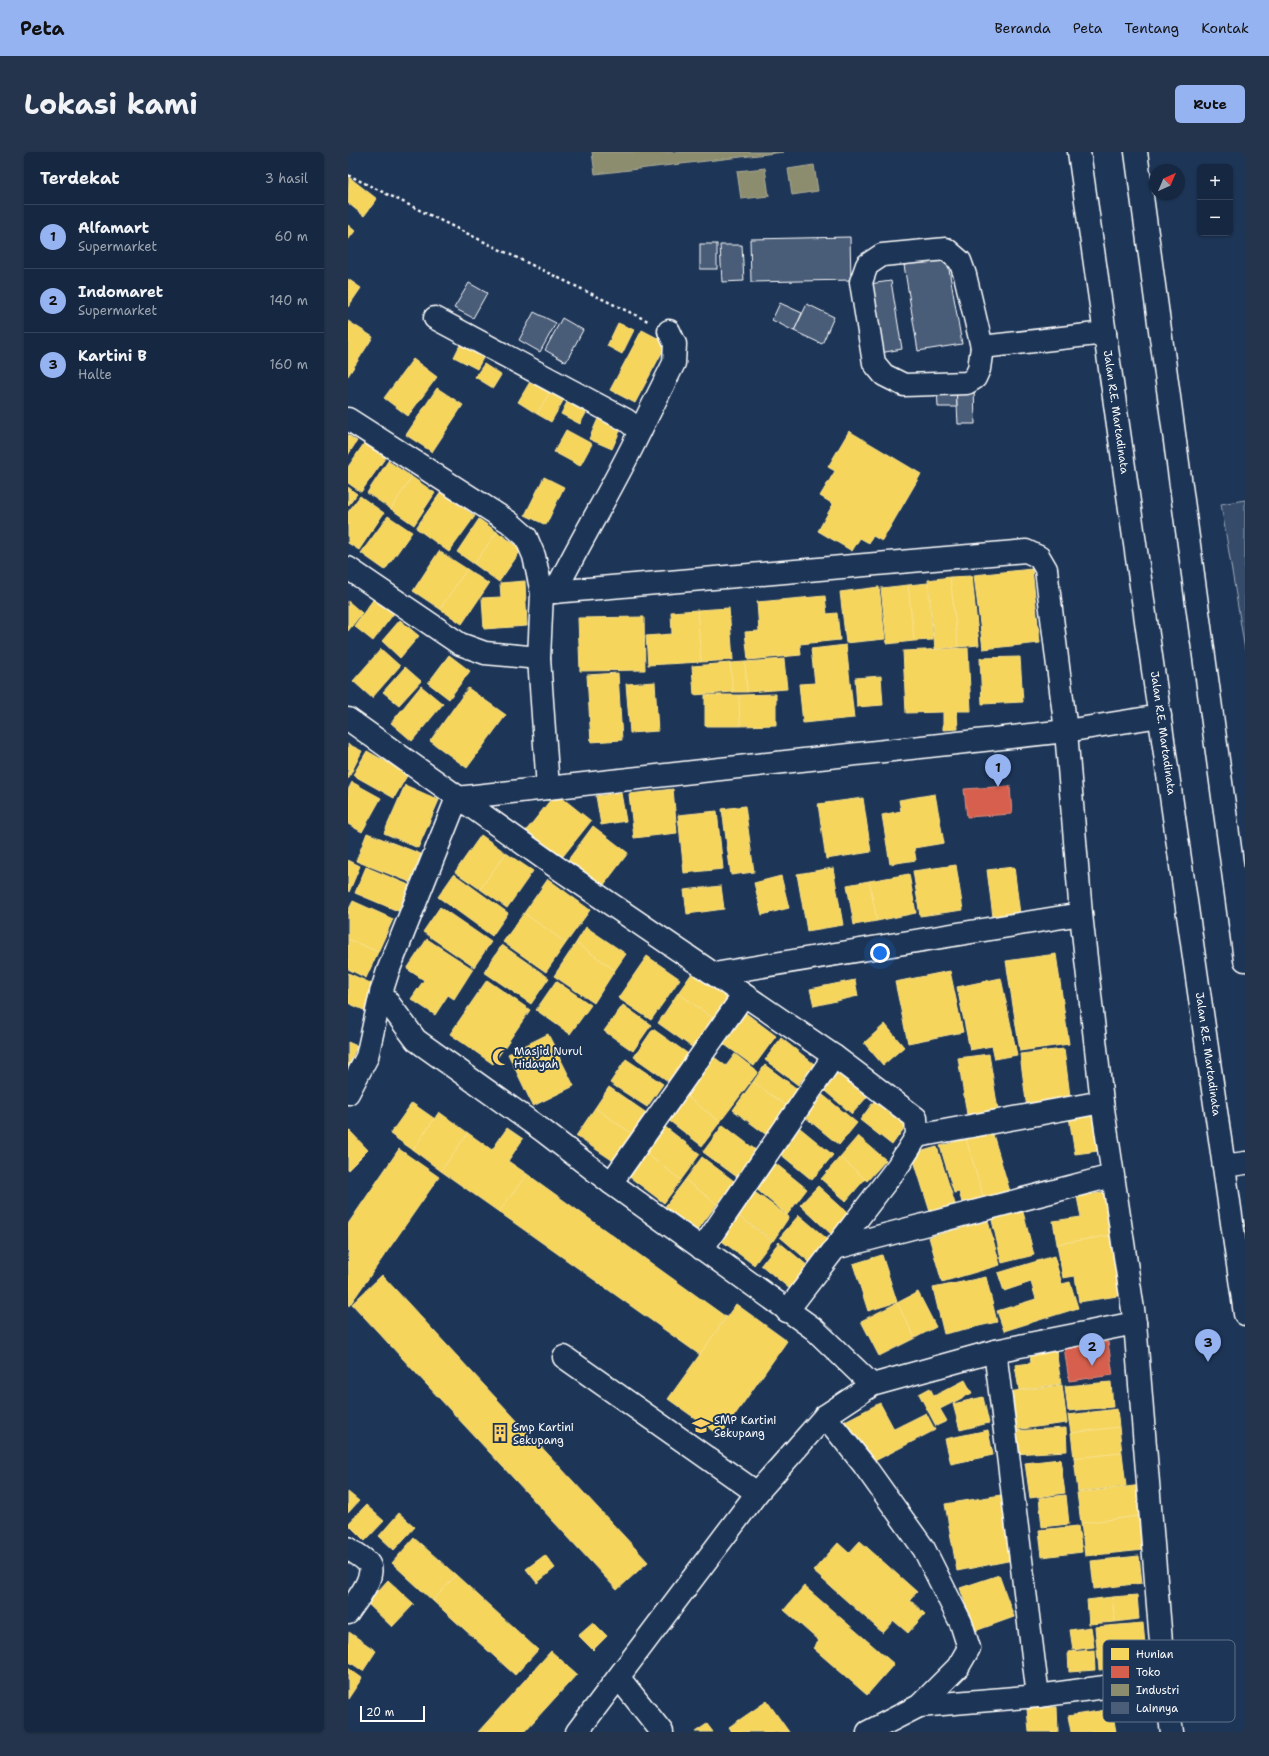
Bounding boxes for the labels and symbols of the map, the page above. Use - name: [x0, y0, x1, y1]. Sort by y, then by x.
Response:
- north arrow: [1149, 164, 1185, 200]
- street label: Jalan R.E. Martadinata: [1100, 349, 1132, 475]
- street label: Jalan R.E. Martadinata: [1147, 670, 1179, 796]
- pin: 1: [985, 754, 1011, 787]
- your location: [870, 943, 890, 963]
- street label: Jalan R.E. Martadinata: [1192, 991, 1224, 1117]
- place label: Masjid Nurul Hidayah: [514, 1044, 583, 1072]
- mosque icon: Masjid Nurul Hidayah: [491, 1047, 511, 1067]
- pin: 3: [1195, 1329, 1221, 1362]
- pin: 2: [1079, 1333, 1105, 1366]
- place label: SMP Kartini Sekupang: [714, 1413, 776, 1441]
- school or university icon: SMP Kartini Sekupang: [691, 1416, 711, 1436]
- place label: Smp Kartini Sekupang: [513, 1420, 574, 1448]
- building icon: Smp Kartini Sekupang: [490, 1423, 510, 1443]
- legend: [1103, 1640, 1235, 1722]
- text: Hunian: [1136, 1647, 1174, 1662]
- text: Toko: [1136, 1665, 1161, 1680]
- text: Industri: [1136, 1683, 1179, 1698]
- text: Lainnya: [1136, 1701, 1178, 1716]
- scale bar: [360, 1704, 425, 1723]

